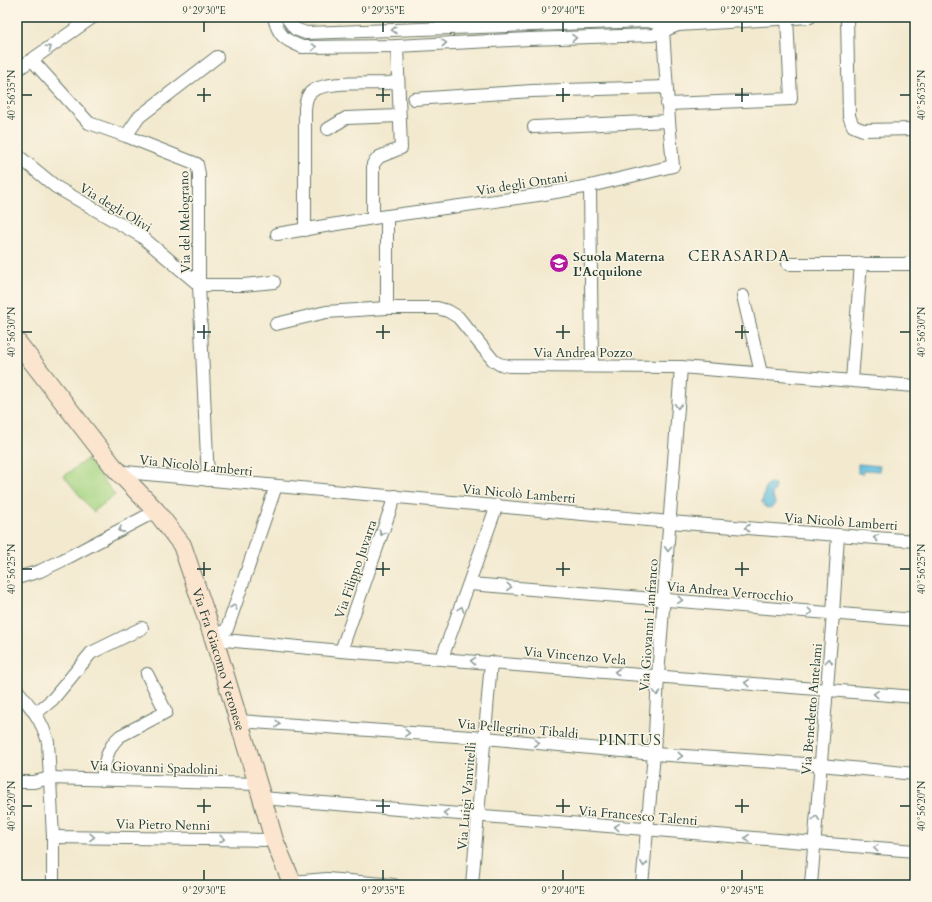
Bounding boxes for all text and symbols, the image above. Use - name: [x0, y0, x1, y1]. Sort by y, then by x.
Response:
- text: 9°29'30"E: [182, 4, 226, 18]
- text: 9°29'35"E: [361, 4, 405, 18]
- text: 9°29'40"E: [541, 4, 585, 18]
- text: 9°29'45"E: [720, 4, 764, 18]
- one-way arrow: [391, 25, 397, 34]
- one-way arrow: [571, 33, 577, 42]
- one-way arrow: [441, 39, 447, 48]
- one-way arrow: [311, 43, 317, 51]
- one-way arrow: [45, 45, 52, 53]
- text: 40°56'35"N: [5, 69, 19, 120]
- text: 40°56'35"N: [915, 69, 929, 120]
- street label: Via degli Ontani: [475, 168, 569, 200]
- street label: Via del Melograno: [175, 171, 195, 273]
- street label: Via degli Olivi: [76, 179, 155, 237]
- district label: CERASARDA: [688, 246, 790, 266]
- place label: Scuola Materna L'Acquilone: [573, 248, 665, 281]
- school or university icon: Scuola Materna L'Acquilone: [548, 252, 570, 274]
- text: 40°56'30"N: [5, 306, 19, 357]
- text: 40°56'30"N: [915, 306, 929, 357]
- street label: Via Andrea Pozzo: [534, 344, 633, 362]
- one-way arrow: [674, 402, 683, 409]
- street label: Via Nicolò Lamberti: [138, 451, 254, 481]
- street label: Via Nicolò Lamberti: [461, 480, 577, 508]
- street label: Via Nicolò Lamberti: [784, 509, 899, 535]
- street label: Via Filippo Juvarra: [331, 517, 381, 621]
- one-way arrow: [743, 523, 750, 532]
- one-way arrow: [118, 525, 126, 532]
- one-way arrow: [379, 530, 387, 537]
- one-way arrow: [873, 533, 879, 542]
- text: 40°56'25"N: [5, 543, 19, 594]
- text: 40°56'25"N: [915, 543, 929, 594]
- one-way arrow: [663, 546, 672, 552]
- street label: Via Giovanni Lanfranco: [635, 558, 663, 692]
- street label: Via Andrea Verrocchio: [666, 577, 794, 607]
- one-way arrow: [506, 582, 512, 591]
- street label: Via Fra Giacomo Veronese: [187, 586, 249, 733]
- one-way arrow: [677, 595, 683, 604]
- one-way arrow: [229, 604, 238, 611]
- one-way arrow: [456, 605, 464, 612]
- one-way arrow: [807, 607, 813, 616]
- street label: Via Benedetto Antelami: [797, 642, 827, 776]
- street label: Via Vincenzo Vela: [523, 643, 627, 669]
- one-way arrow: [470, 657, 476, 666]
- one-way arrow: [825, 658, 834, 664]
- one-way arrow: [614, 668, 620, 677]
- one-way arrow: [744, 679, 750, 688]
- one-way arrow: [873, 689, 879, 698]
- one-way arrow: [653, 690, 661, 696]
- street label: Via Pellegrino Tibaldi: [457, 715, 580, 743]
- one-way arrow: [275, 719, 281, 728]
- one-way arrow: [404, 728, 410, 737]
- district label: PINTUS: [598, 730, 662, 750]
- one-way arrow: [534, 738, 540, 747]
- street label: Via Luigi Vanvitelli: [453, 741, 481, 851]
- one-way arrow: [677, 752, 683, 761]
- street label: Via Giovanni Spadolini: [89, 757, 219, 779]
- text: 40°56'20"N: [5, 780, 19, 831]
- text: 40°56'20"N: [915, 780, 929, 831]
- street label: Via Francesco Talenti: [578, 802, 699, 830]
- one-way arrow: [443, 809, 449, 818]
- street label: Via Pietro Nenni: [116, 815, 211, 835]
- one-way arrow: [812, 815, 821, 821]
- one-way arrow: [614, 823, 620, 832]
- one-way arrow: [89, 833, 95, 842]
- one-way arrow: [744, 833, 750, 842]
- one-way arrow: [219, 835, 225, 843]
- one-way arrow: [873, 844, 879, 853]
- one-way arrow: [639, 861, 648, 867]
- text: 9°29'30"E: [182, 884, 226, 898]
- text: 9°29'35"E: [361, 884, 405, 898]
- text: 9°29'40"E: [541, 884, 585, 898]
- text: 9°29'45"E: [720, 884, 764, 898]

